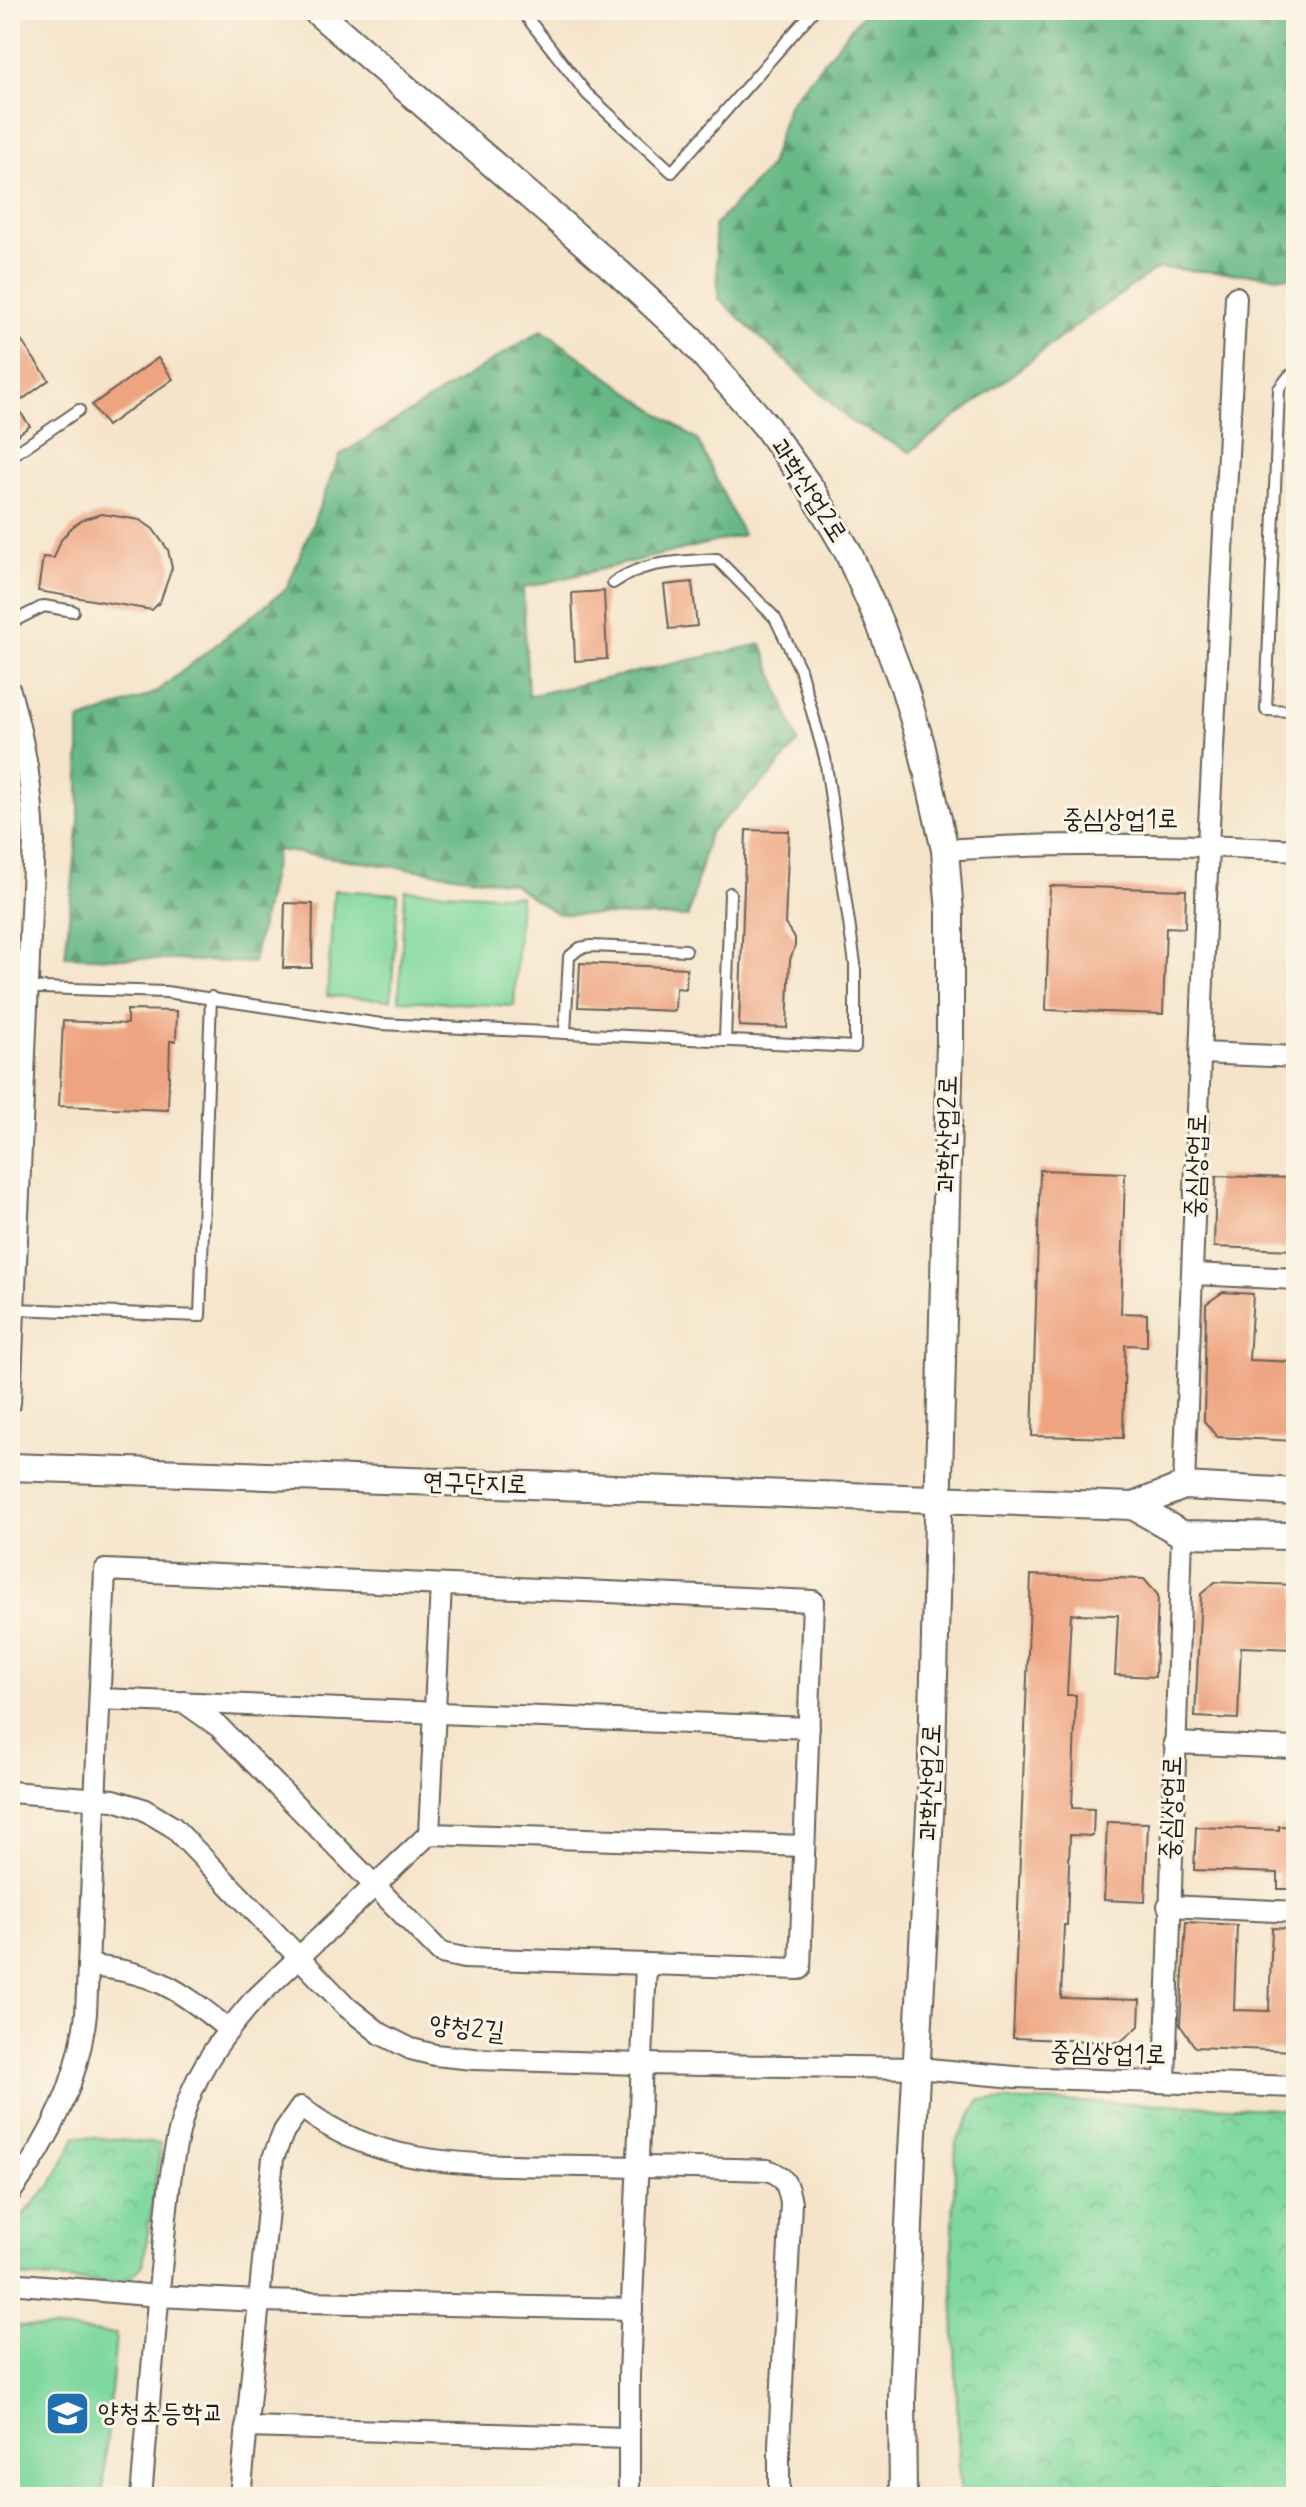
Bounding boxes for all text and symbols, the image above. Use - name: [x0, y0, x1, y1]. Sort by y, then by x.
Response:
- street label: 과학산업2로: [762, 433, 854, 549]
- street label: 중심상업1로: [1062, 803, 1178, 837]
- street label: 과학산업2로: [930, 1075, 966, 1193]
- street label: 중심상업로: [1178, 1113, 1216, 1219]
- street label: 연구단지로: [422, 1465, 528, 1503]
- street label: 과학산업2로: [912, 1723, 950, 1841]
- street label: 중심상업로: [1153, 1755, 1191, 1861]
- street label: 양청2길: [428, 2008, 506, 2050]
- street label: 중심상업1로: [1049, 2035, 1167, 2073]
- school or university icon: 양청초등학교: [43, 2390, 91, 2438]
- place label: 양청초등학교: [98, 2397, 224, 2431]

